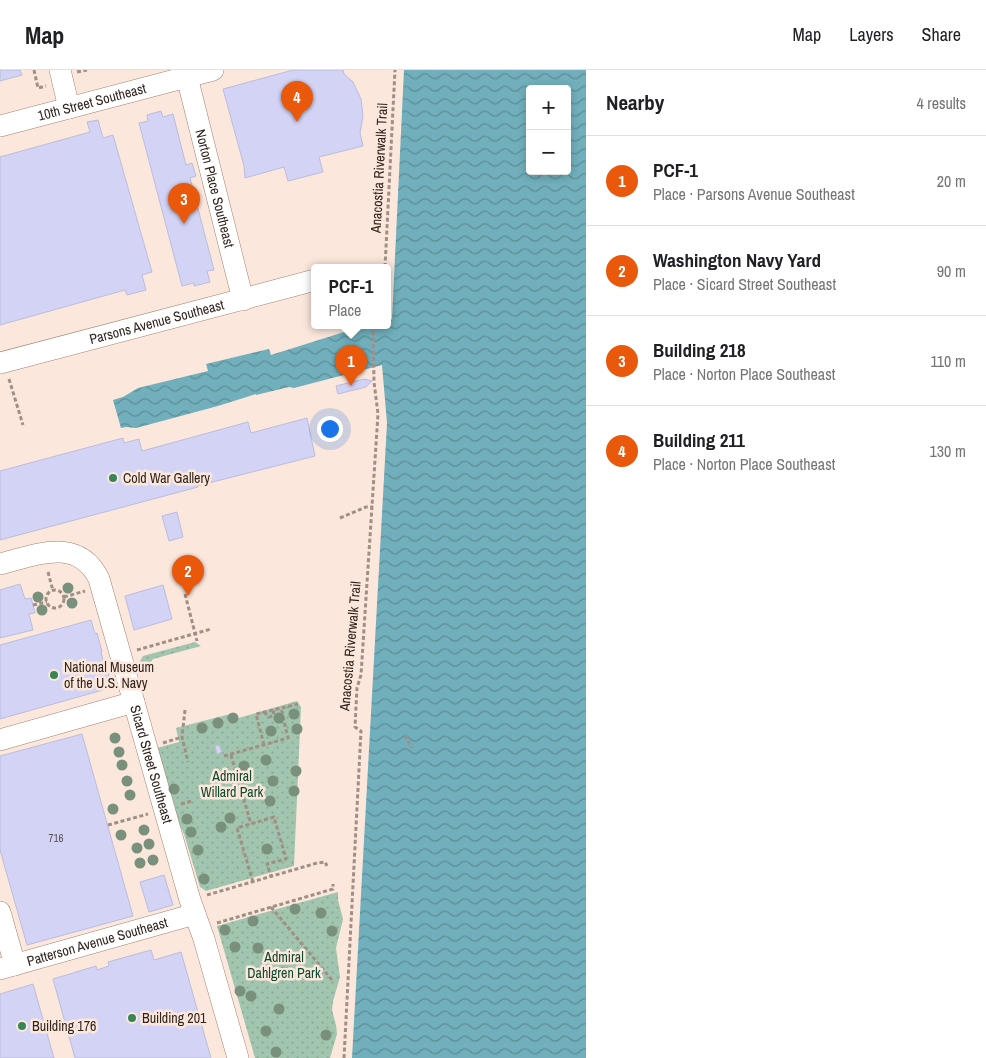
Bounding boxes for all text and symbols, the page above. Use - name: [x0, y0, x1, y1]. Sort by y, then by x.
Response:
- text: Map: [25, 19, 64, 51]
- text: Map: [793, 22, 821, 47]
- text: Layers: [849, 22, 894, 47]
- text: Share: [922, 22, 961, 47]
- street label: 10th Street Southeast: [36, 79, 148, 125]
- pin: 4: [281, 81, 313, 122]
- map controls: [526, 85, 571, 175]
- button: +: [526, 85, 571, 130]
- text: Nearby: [606, 88, 664, 117]
- text: 4 results: [916, 92, 966, 114]
- street label: Anacostia Riverwalk Trail: [367, 103, 391, 234]
- street label: Norton Place Southeast: [191, 127, 239, 250]
- button: −: [526, 130, 571, 175]
- text: PCF-1: [653, 157, 698, 183]
- text: 1: [618, 170, 626, 192]
- text: 20 m: [937, 170, 966, 192]
- pin: 3: [168, 183, 200, 224]
- text: Place · Parsons Avenue Southeast: [653, 183, 855, 205]
- text: Washington Navy Yard: [653, 247, 821, 273]
- text: 2: [618, 260, 626, 282]
- text: 90 m: [937, 260, 966, 282]
- popup: [311, 264, 391, 329]
- text: PCF-1: [328, 273, 374, 299]
- text: Place · Sicard Street Southeast: [653, 273, 836, 295]
- street label: Parsons Avenue Southeast: [87, 295, 226, 348]
- text: Place: [328, 299, 361, 321]
- text: Building 218: [653, 337, 746, 363]
- pin: 1: [335, 345, 367, 386]
- text: 3: [618, 350, 626, 372]
- text: 110 m: [930, 350, 966, 372]
- text: Place · Norton Place Southeast: [653, 363, 835, 385]
- your location: [317, 416, 343, 442]
- text: Building 211: [653, 427, 745, 453]
- text: 4: [618, 440, 626, 462]
- text: 130 m: [930, 440, 966, 462]
- text: Place · Norton Place Southeast: [653, 453, 835, 475]
- place label: Cold War Gallery: [123, 469, 210, 487]
- marker: Cold War Gallery: [107, 472, 119, 484]
- pin: 2: [172, 555, 204, 596]
- street label: Anacostia Riverwalk Trail: [335, 580, 365, 713]
- place label: National Museum of the U.S. Navy: [64, 658, 154, 692]
- marker: National Museum of the U.S. Navy: [48, 669, 60, 681]
- street label: Sicard Street Southeast: [126, 703, 177, 825]
- park label: Admiral Willard Park: [201, 767, 264, 801]
- house number: 716: [48, 831, 64, 845]
- street label: Patterson Avenue Southeast: [25, 913, 170, 970]
- park label: Admiral Dahlgren Park: [247, 948, 321, 982]
- place label: Building 201: [142, 1009, 207, 1027]
- marker: Building 201: [126, 1012, 138, 1024]
- place label: Building 176: [32, 1017, 96, 1035]
- marker: Building 176: [16, 1020, 28, 1032]

